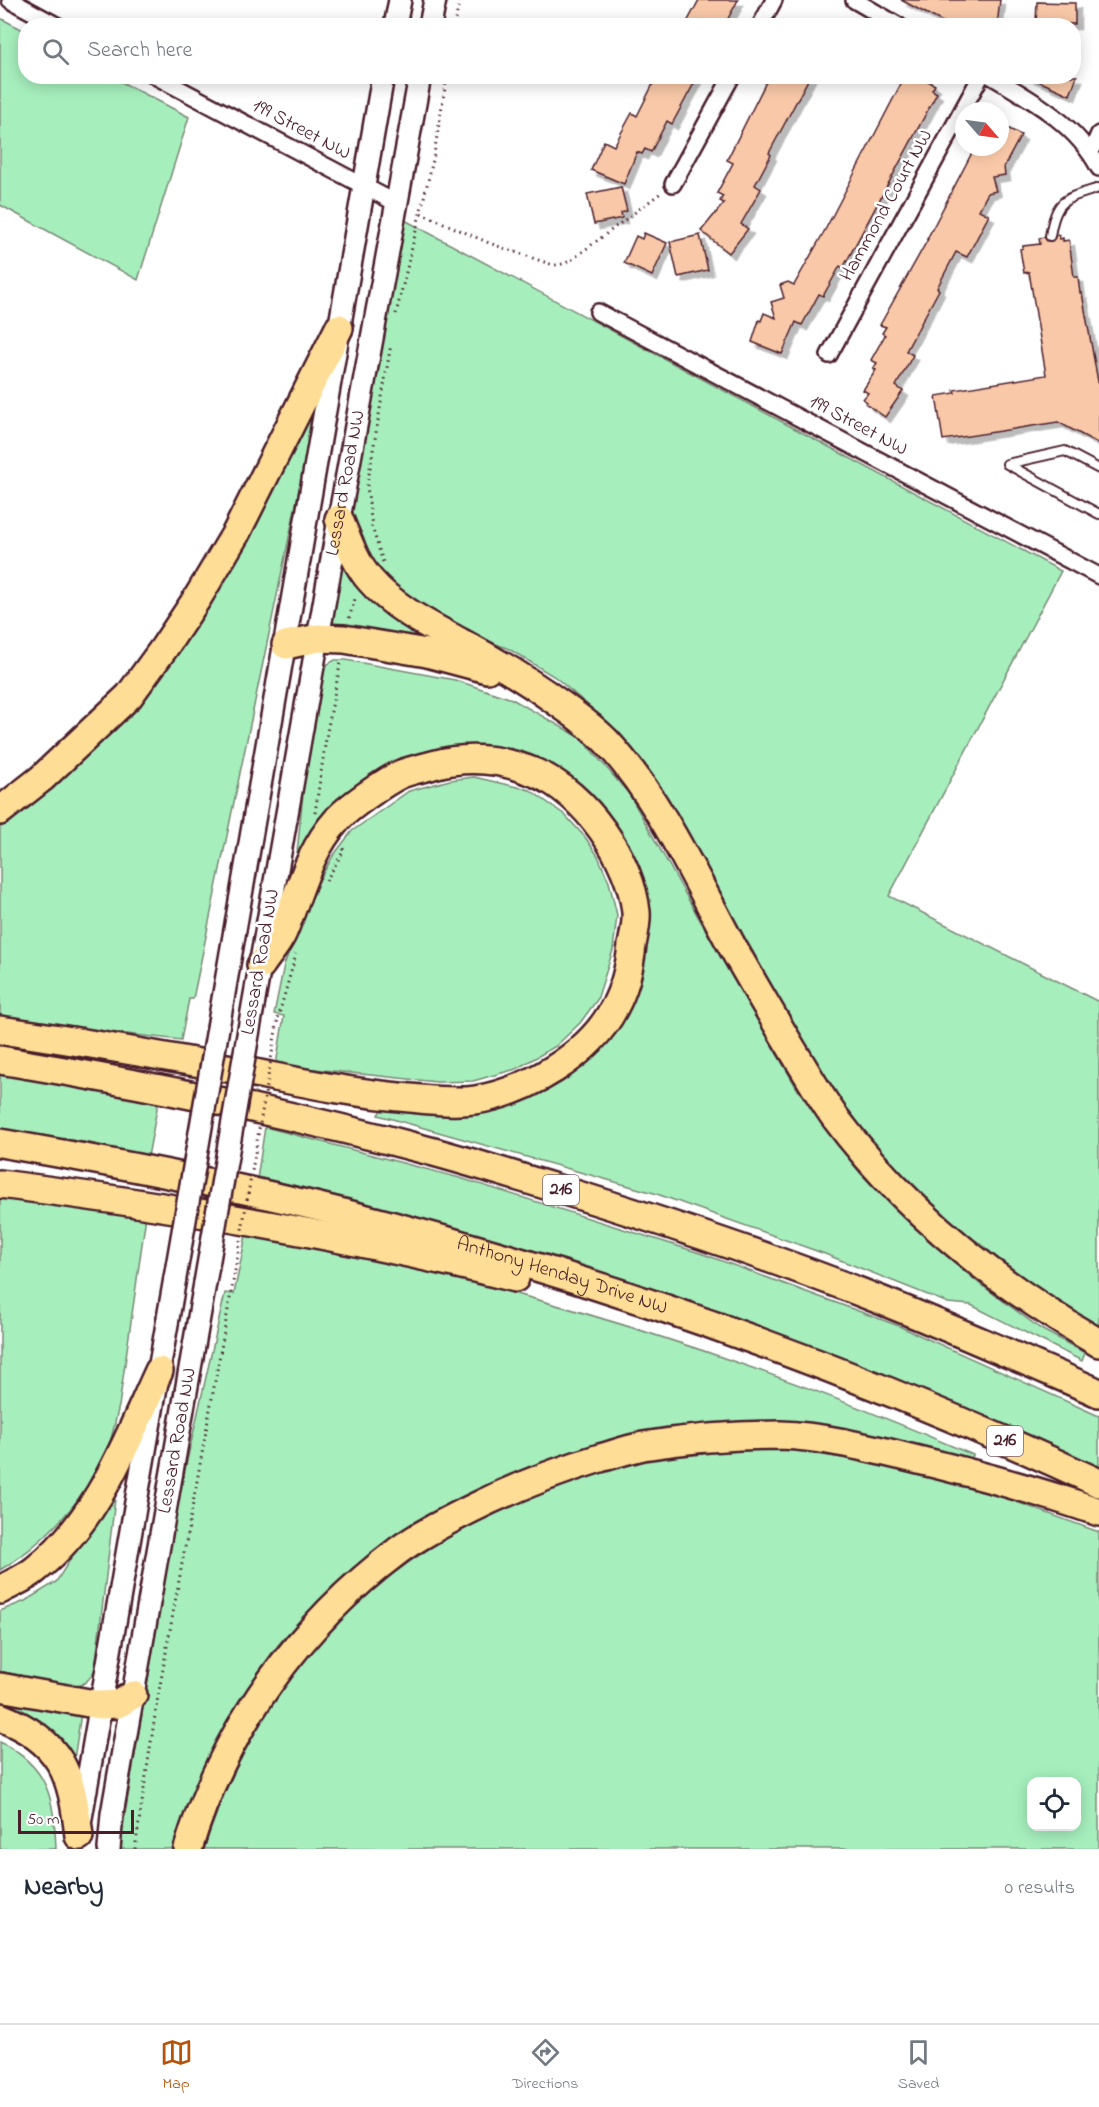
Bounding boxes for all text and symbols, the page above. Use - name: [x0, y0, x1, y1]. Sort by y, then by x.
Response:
- search box: [18, 18, 1081, 84]
- icon: search: [39, 35, 72, 68]
- text: Search here: [87, 35, 192, 67]
- street label: 199 Street NW: [247, 92, 355, 168]
- north arrow: [955, 102, 1009, 156]
- street label: Hammond Court NW: [833, 125, 941, 287]
- street label: 199 Street NW: [804, 388, 912, 464]
- street label: Lessard Road NW: [318, 408, 373, 558]
- street label: Lessard Road NW: [234, 887, 288, 1037]
- road number: 216: [543, 1175, 579, 1205]
- street label: Anthony Henday Drive NW: [453, 1230, 671, 1323]
- street label: Lessard Road NW: [150, 1366, 204, 1516]
- road number: 216: [987, 1426, 1023, 1456]
- map controls: [1027, 1777, 1081, 1831]
- button: locate: [1027, 1777, 1081, 1831]
- scale bar: [18, 1807, 134, 1834]
- text: 50 m: [27, 1808, 59, 1832]
- text: Nearby: [24, 1869, 103, 1907]
- text: 0 results: [1004, 1874, 1075, 1903]
- tab: Map: [160, 2036, 193, 2096]
- tab: Directions: [512, 2036, 578, 2096]
- tab: Saved: [898, 2036, 939, 2096]

